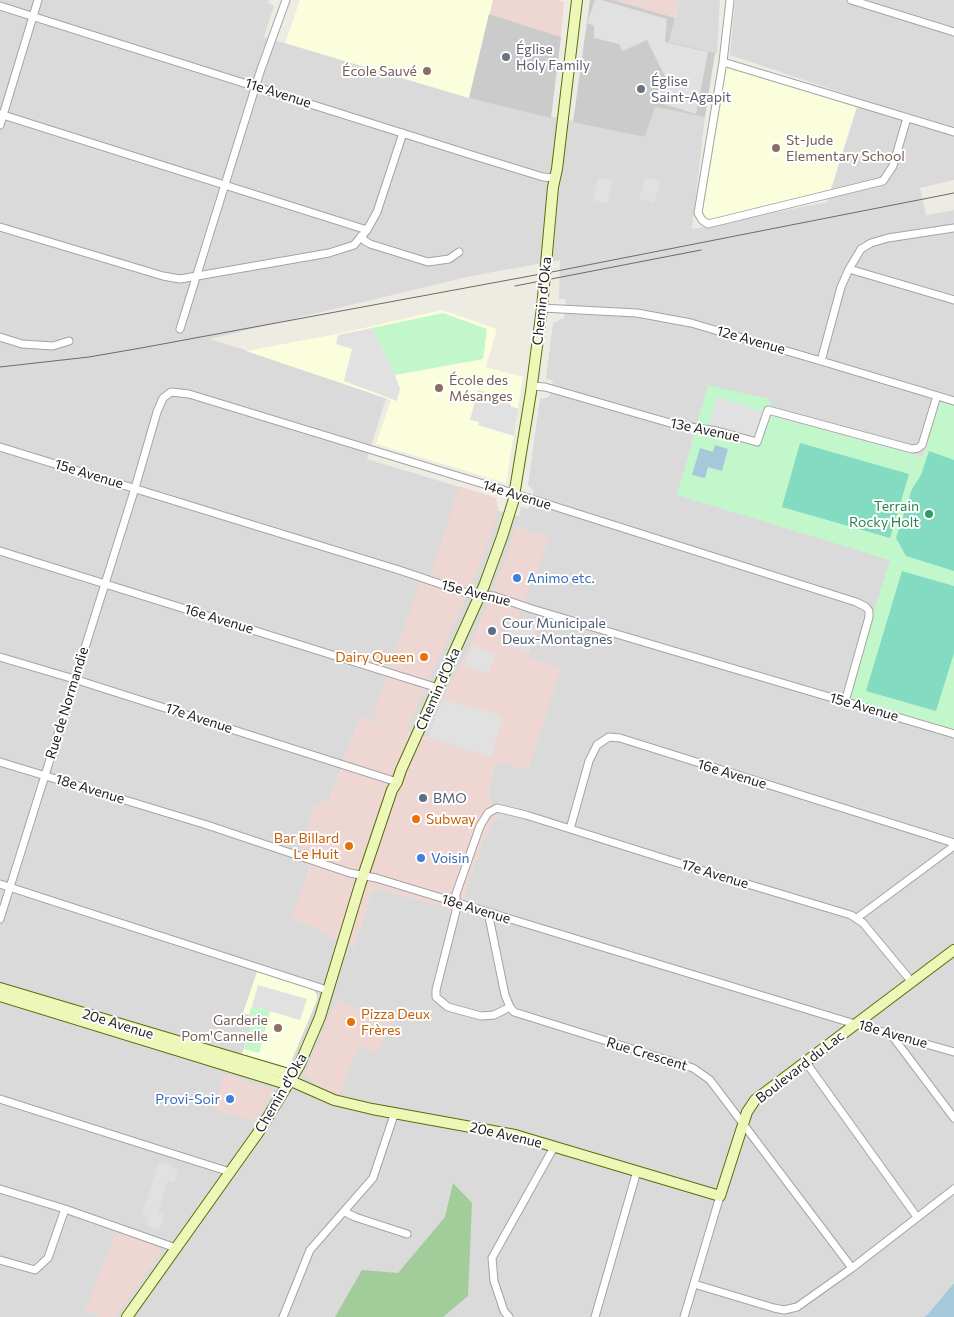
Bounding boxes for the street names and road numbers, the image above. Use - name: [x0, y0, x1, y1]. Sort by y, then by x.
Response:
- street label: 11e Avenue: [243, 74, 313, 112]
- street label: Chemin d'Oka: [529, 256, 555, 346]
- street label: 12e Avenue: [715, 322, 787, 358]
- street label: 13e Avenue: [669, 414, 741, 446]
- street label: 15e Avenue: [53, 456, 125, 492]
- street label: 14e Avenue: [481, 477, 553, 513]
- street label: 15e Avenue: [440, 576, 512, 610]
- street label: 16e Avenue: [182, 601, 256, 637]
- street label: Rue de Normandie: [42, 645, 92, 761]
- street label: Chemin d'Oka: [412, 645, 464, 733]
- street label: 15e Avenue: [828, 689, 900, 725]
- street label: 17e Avenue: [163, 699, 235, 737]
- street label: 16e Avenue: [695, 756, 769, 792]
- street label: 18e Avenue: [53, 771, 127, 807]
- street label: 17e Avenue: [679, 856, 751, 892]
- street label: 18e Avenue: [439, 891, 513, 927]
- street label: 20e Avenue: [80, 1005, 156, 1043]
- street label: 18e Avenue: [856, 1016, 930, 1052]
- street label: Boulevard du Lac: [753, 1027, 847, 1107]
- street label: Rue Crescent: [604, 1034, 690, 1074]
- street label: Chemin d'Oka: [252, 1050, 310, 1136]
- street label: 20e Avenue: [468, 1119, 544, 1151]

